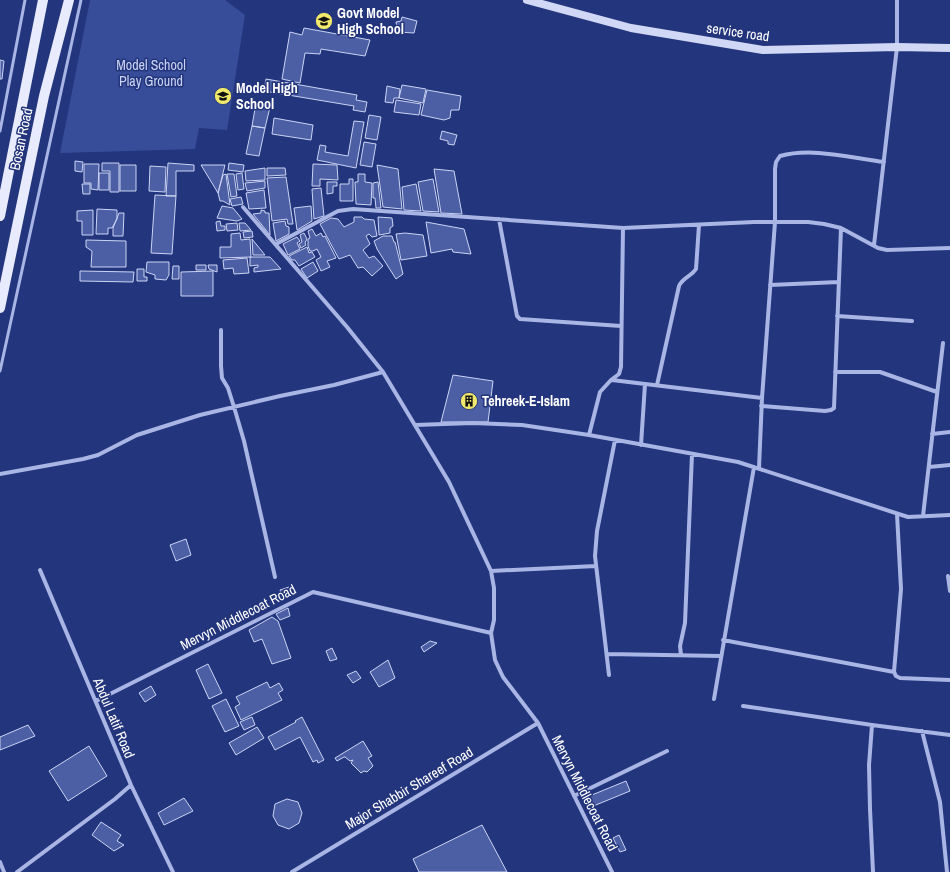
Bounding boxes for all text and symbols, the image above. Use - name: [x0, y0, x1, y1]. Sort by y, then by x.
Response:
- place label: Govt Model High School: [337, 4, 404, 38]
- school or university icon: Govt Model High School: [314, 11, 334, 31]
- street label: service road: [705, 19, 771, 45]
- park label: Model School Play Ground: [116, 56, 186, 90]
- place label: Model High School: [236, 79, 298, 113]
- school or university icon: Model High School: [213, 86, 233, 106]
- street label: Bosan Road: [6, 106, 36, 172]
- building icon: Tehreek-E-Islam: [459, 391, 479, 411]
- place label: Tehreek-E-Islam: [482, 392, 570, 410]
- street label: Mervyn Middlecoat Road: [177, 580, 299, 654]
- street label: Abdul Latif Road: [89, 674, 139, 761]
- street label: Mervyn Middlecoat Road: [548, 732, 622, 854]
- street label: Major Shabbir Shareef Road: [342, 743, 476, 833]

